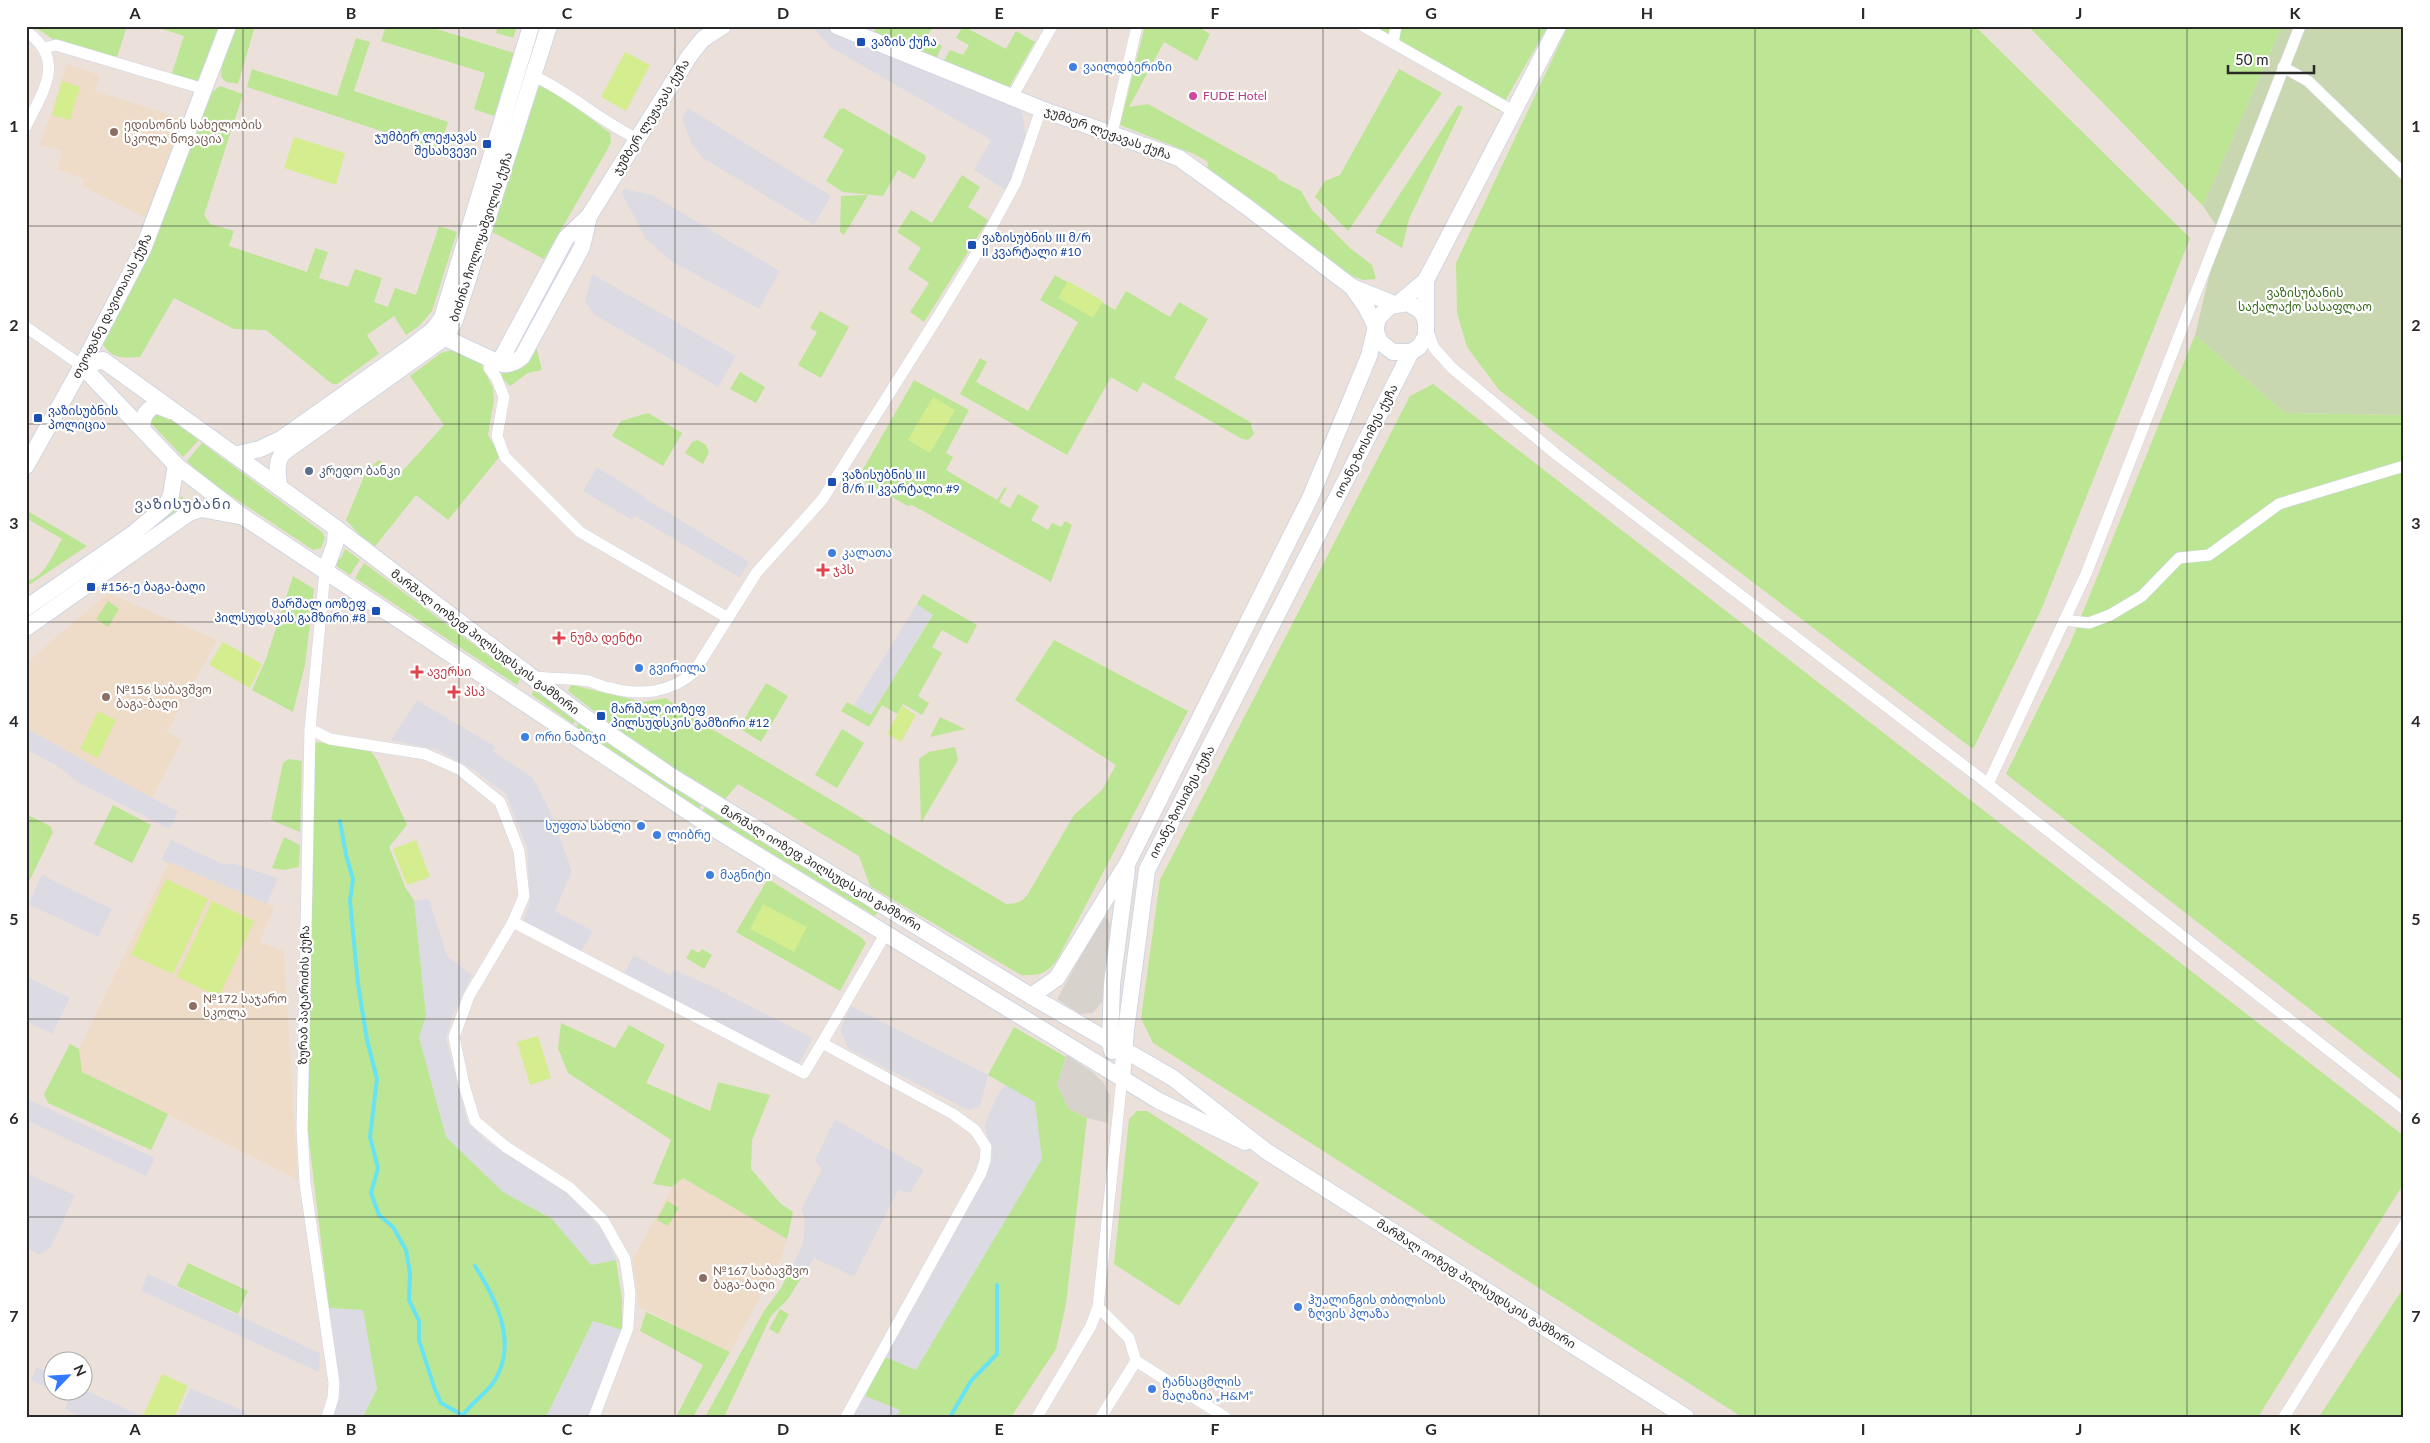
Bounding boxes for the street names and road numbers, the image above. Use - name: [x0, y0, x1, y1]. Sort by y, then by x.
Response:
- street label: ჯუმბერ ლეჟავას ქუჩა: [609, 56, 693, 178]
- street label: ჯუმბერ ლეჟავას ქუჩა: [1042, 103, 1174, 163]
- street label: ბიძინა ჩოლოყაშვილის ქუჩა: [446, 150, 516, 324]
- street label: თეოფანე დავითაიას ქუჩა: [68, 231, 156, 381]
- street label: იოანე-ზოსიმეს ქუჩა: [1330, 382, 1401, 500]
- street label: მარშალ იოზეფ პილსუდსკის გამზირი: [387, 566, 583, 718]
- street label: იოანე-ზოსიმეს ქუჩა: [1146, 743, 1218, 861]
- street label: მარშალ იოზეფ პილსუდსკის გამზირი: [717, 801, 925, 935]
- street label: ზურაბ პატარიძის ქუჩა: [295, 925, 312, 1065]
- street label: მარშალ იოზეფ პილსუდსკის გამზირი: [1373, 1216, 1579, 1352]

